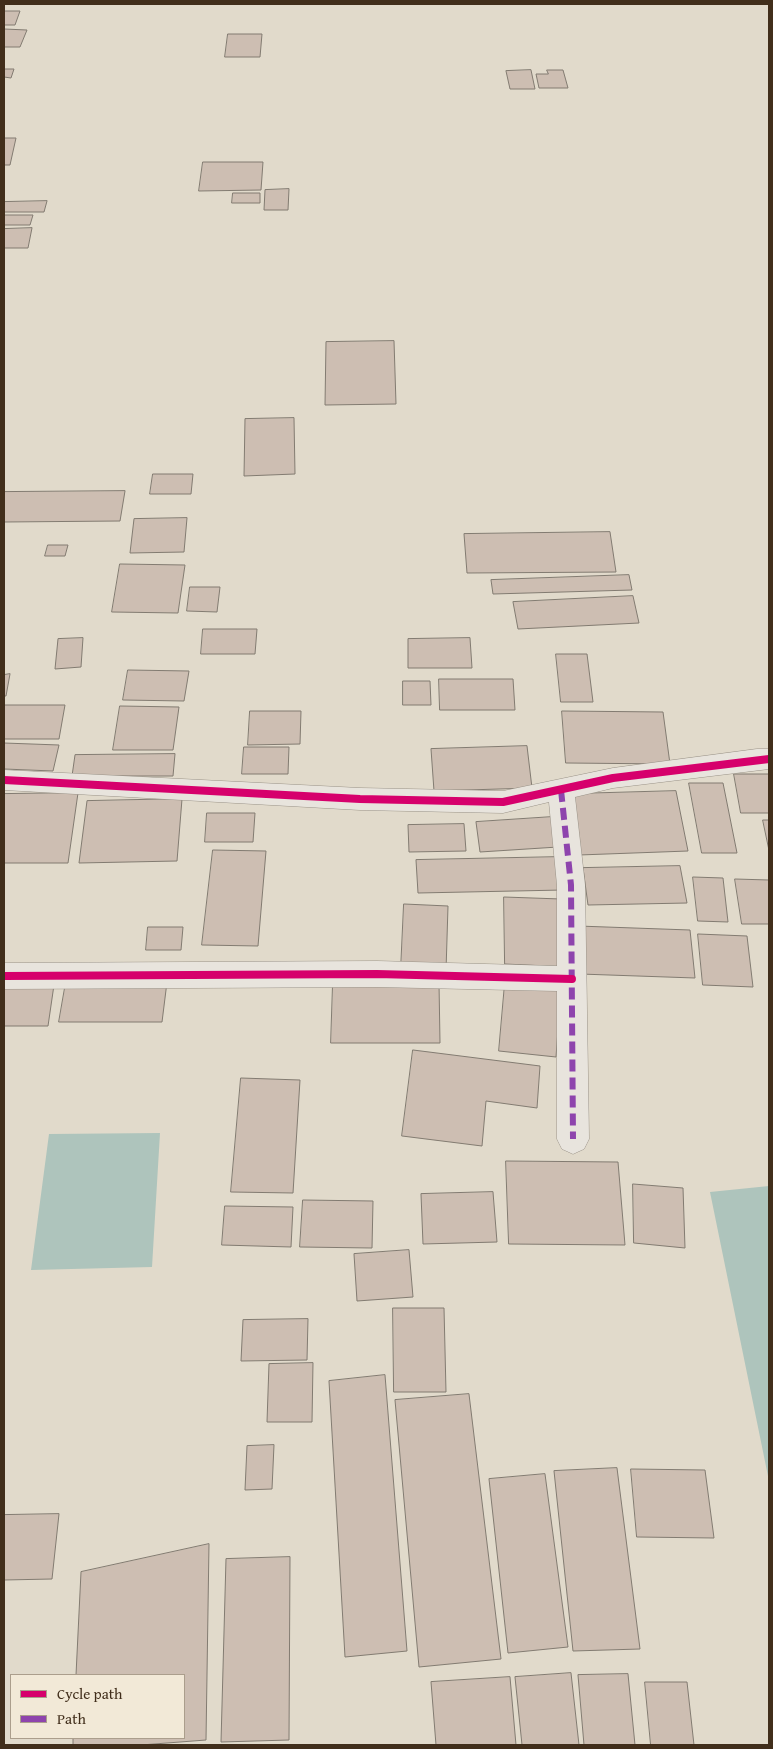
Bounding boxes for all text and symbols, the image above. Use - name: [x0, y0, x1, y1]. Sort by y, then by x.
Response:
- legend: [10, 1674, 185, 1739]
- text: Cycle path: [57, 1683, 123, 1704]
- text: Path: [57, 1708, 86, 1729]

